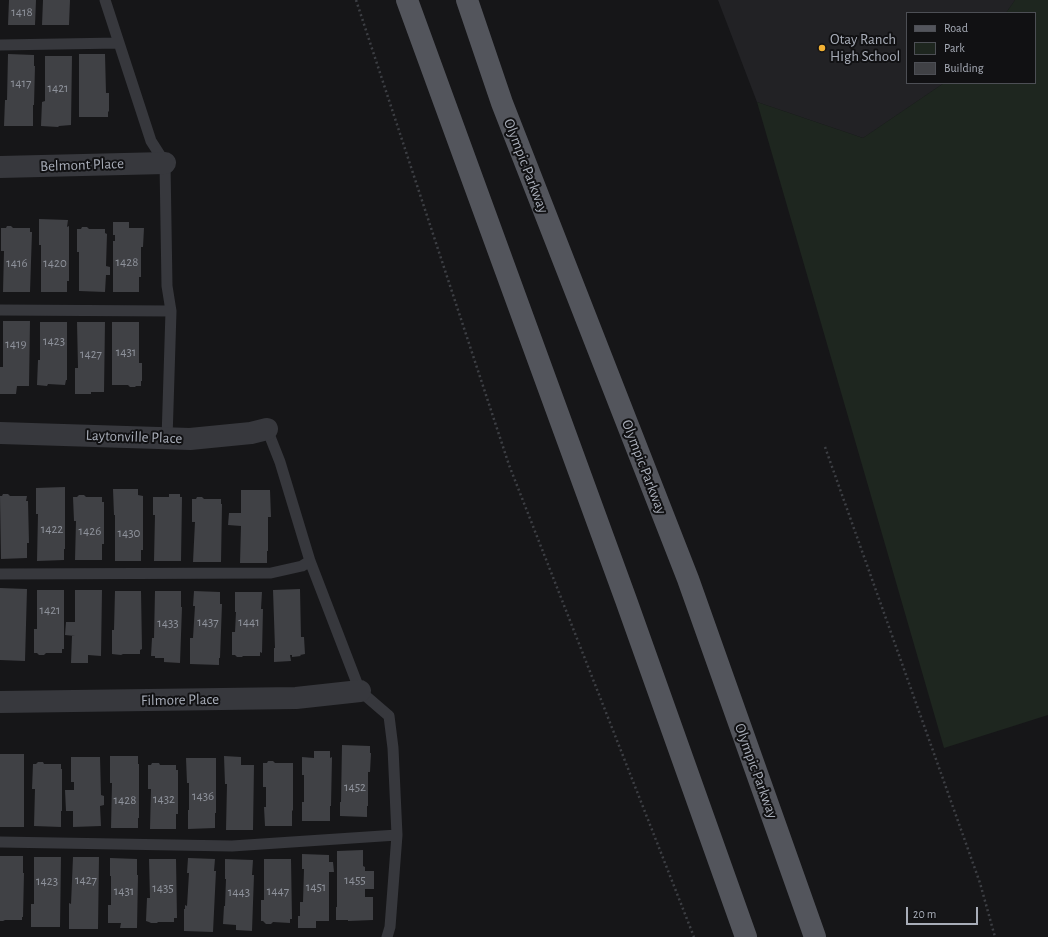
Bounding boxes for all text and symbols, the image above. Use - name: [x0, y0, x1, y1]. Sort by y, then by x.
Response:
- house number: 1418: [11, 4, 33, 20]
- legend: [906, 12, 1036, 84]
- text: Road: [944, 22, 968, 34]
- place label: Otay Ranch High School: [830, 30, 900, 65]
- text: Park: [944, 42, 965, 54]
- marker: Otay Ranch High School: [817, 43, 827, 53]
- text: Building: [944, 62, 984, 74]
- house number: 1417: [11, 75, 31, 91]
- house number: 1421: [47, 80, 69, 96]
- street label: Olympic Parkway: [500, 116, 552, 216]
- street label: Belmont Place: [40, 155, 124, 175]
- house number: 1428: [116, 254, 138, 270]
- house number: 1416: [6, 255, 28, 271]
- house number: 1420: [43, 255, 67, 271]
- house number: 1423: [43, 333, 65, 349]
- house number: 1419: [5, 336, 27, 352]
- house number: 1431: [116, 344, 136, 360]
- house number: 1427: [80, 346, 102, 362]
- street label: Olympic Parkway: [618, 417, 670, 517]
- street label: Laytonville Place: [85, 426, 183, 448]
- house number: 1422: [41, 521, 63, 537]
- house number: 1426: [79, 523, 101, 539]
- house number: 1430: [118, 525, 140, 541]
- house number: 1421: [39, 602, 61, 618]
- house number: 1437: [197, 614, 219, 630]
- house number: 1441: [238, 614, 260, 630]
- house number: 1433: [157, 615, 179, 631]
- street label: Filmore Place: [141, 690, 219, 710]
- street label: Olympic Parkway: [730, 721, 782, 821]
- house number: 1452: [344, 779, 366, 795]
- house number: 1436: [192, 788, 214, 804]
- house number: 1432: [153, 791, 175, 807]
- house number: 1428: [114, 792, 136, 808]
- house number: 1427: [75, 872, 97, 888]
- house number: 1455: [344, 872, 366, 888]
- house number: 1423: [36, 873, 58, 889]
- house number: 1451: [306, 879, 326, 895]
- house number: 1435: [152, 880, 174, 896]
- house number: 1431: [114, 883, 134, 899]
- house number: 1447: [267, 883, 289, 899]
- house number: 1443: [228, 884, 250, 900]
- scale bar: [908, 899, 980, 925]
- text: 20 m: [913, 908, 936, 920]

